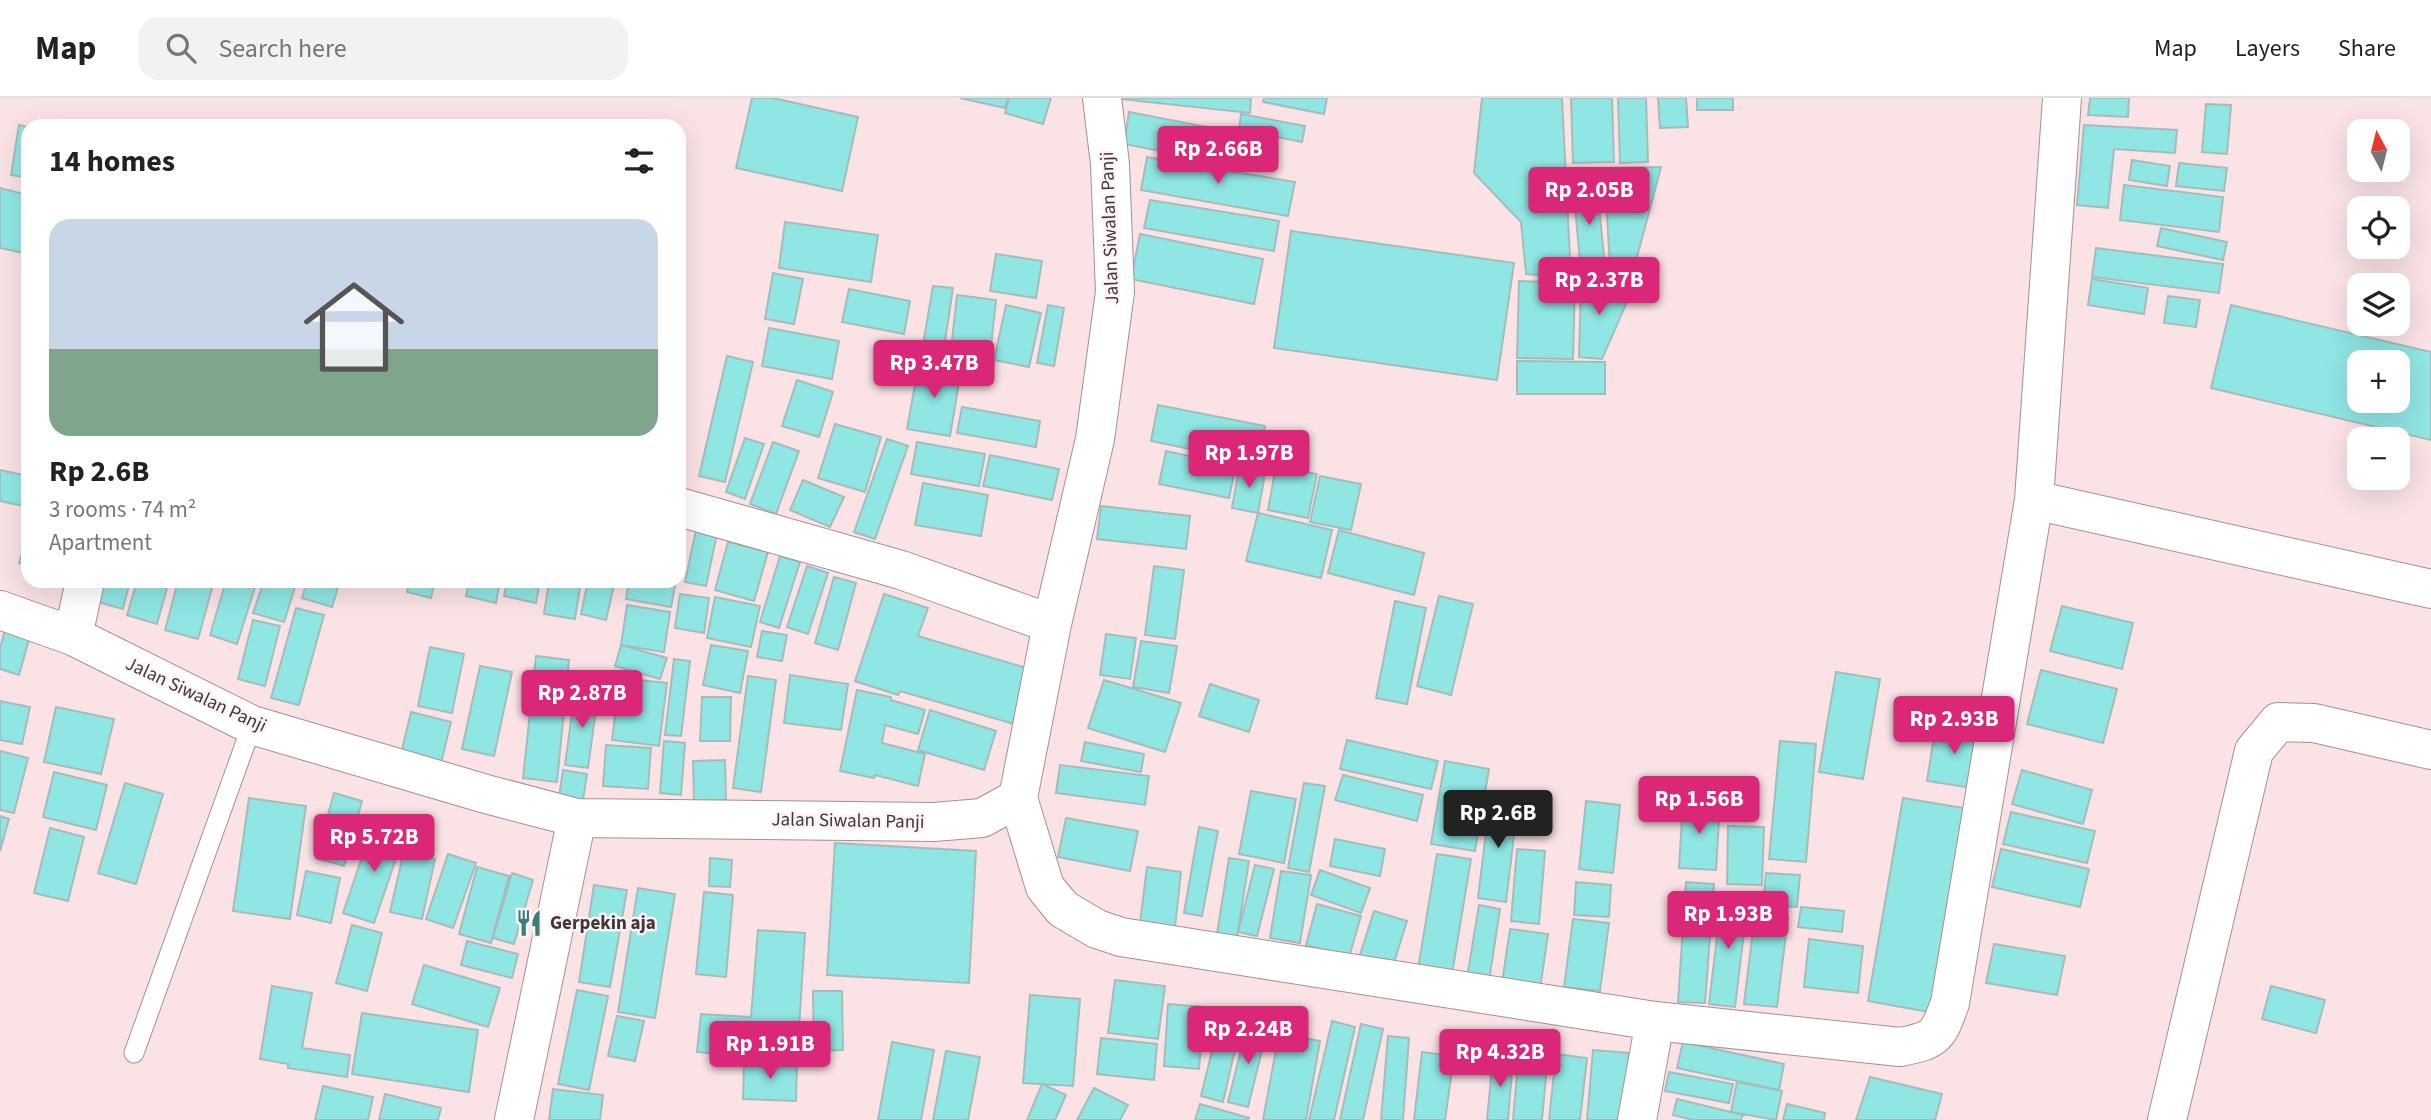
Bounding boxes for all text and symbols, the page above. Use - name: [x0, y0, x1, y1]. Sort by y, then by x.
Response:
- search box: [138, 17, 628, 80]
- text: Map: [35, 25, 96, 72]
- icon: search: [162, 29, 200, 67]
- text: Search here: [218, 30, 347, 67]
- text: Map: [2154, 31, 2197, 66]
- text: Layers: [2235, 31, 2300, 66]
- text: Share: [2338, 31, 2396, 66]
- north arrow: [2347, 119, 2410, 182]
- map controls: [2347, 119, 2410, 490]
- pin: Rp 2.66B: [1146, 126, 1290, 186]
- text: Rp 2.66B: [1173, 132, 1263, 165]
- text: 14 homes: [49, 140, 175, 183]
- icon: filters: [620, 142, 658, 180]
- street label: Jalan Siwalan Panji: [1094, 151, 1126, 305]
- pin: Rp 2.05B: [1517, 167, 1661, 227]
- text: Rp 2.05B: [1544, 173, 1634, 206]
- button: locate: [2347, 196, 2410, 259]
- pin: Rp 2.37B: [1527, 258, 1671, 317]
- text: Rp 2.37B: [1554, 263, 1644, 296]
- icon: home: [291, 264, 417, 390]
- button: layers: [2347, 273, 2410, 336]
- pin: Rp 3.47B: [862, 341, 1006, 400]
- text: Rp 3.47B: [889, 346, 979, 379]
- button: +: [2347, 350, 2410, 413]
- button: −: [2347, 427, 2410, 490]
- pin: Rp 1.97B: [1177, 430, 1321, 490]
- text: Rp 1.97B: [1204, 436, 1294, 469]
- text: Rp 2.6B: [49, 450, 149, 493]
- text: 3 rooms · 74 m²: [49, 493, 196, 526]
- text: Apartment: [49, 526, 152, 559]
- street label: Jalan Siwalan Panji: [121, 650, 271, 740]
- pin: Rp 2.87B: [510, 670, 654, 730]
- text: Rp 2.87B: [537, 676, 627, 709]
- pin: Rp 2.93B: [1882, 696, 2026, 756]
- text: Rp 2.93B: [1909, 702, 1999, 735]
- pin: Rp 1.56B: [1627, 776, 1771, 836]
- text: Rp 1.56B: [1654, 782, 1744, 815]
- pin: Rp 2.6B: [1433, 790, 1563, 850]
- text: Rp 2.6B: [1460, 796, 1536, 829]
- street label: Jalan Siwalan Panji: [771, 806, 925, 836]
- pin: Rp 5.72B: [302, 814, 446, 874]
- text: Rp 5.72B: [329, 820, 419, 853]
- pin: Rp 1.93B: [1656, 892, 1800, 951]
- text: Rp 1.93B: [1683, 897, 1773, 930]
- restaurant icon: Gerpekin aja: [514, 908, 544, 938]
- place label: Gerpekin aja: [550, 910, 656, 937]
- pin: Rp 2.24B: [1176, 1006, 1320, 1066]
- text: Rp 2.24B: [1203, 1012, 1293, 1045]
- pin: Rp 1.91B: [698, 1021, 842, 1081]
- text: Rp 1.91B: [725, 1027, 815, 1060]
- pin: Rp 4.32B: [1428, 1030, 1572, 1089]
- text: Rp 4.32B: [1455, 1035, 1545, 1068]

